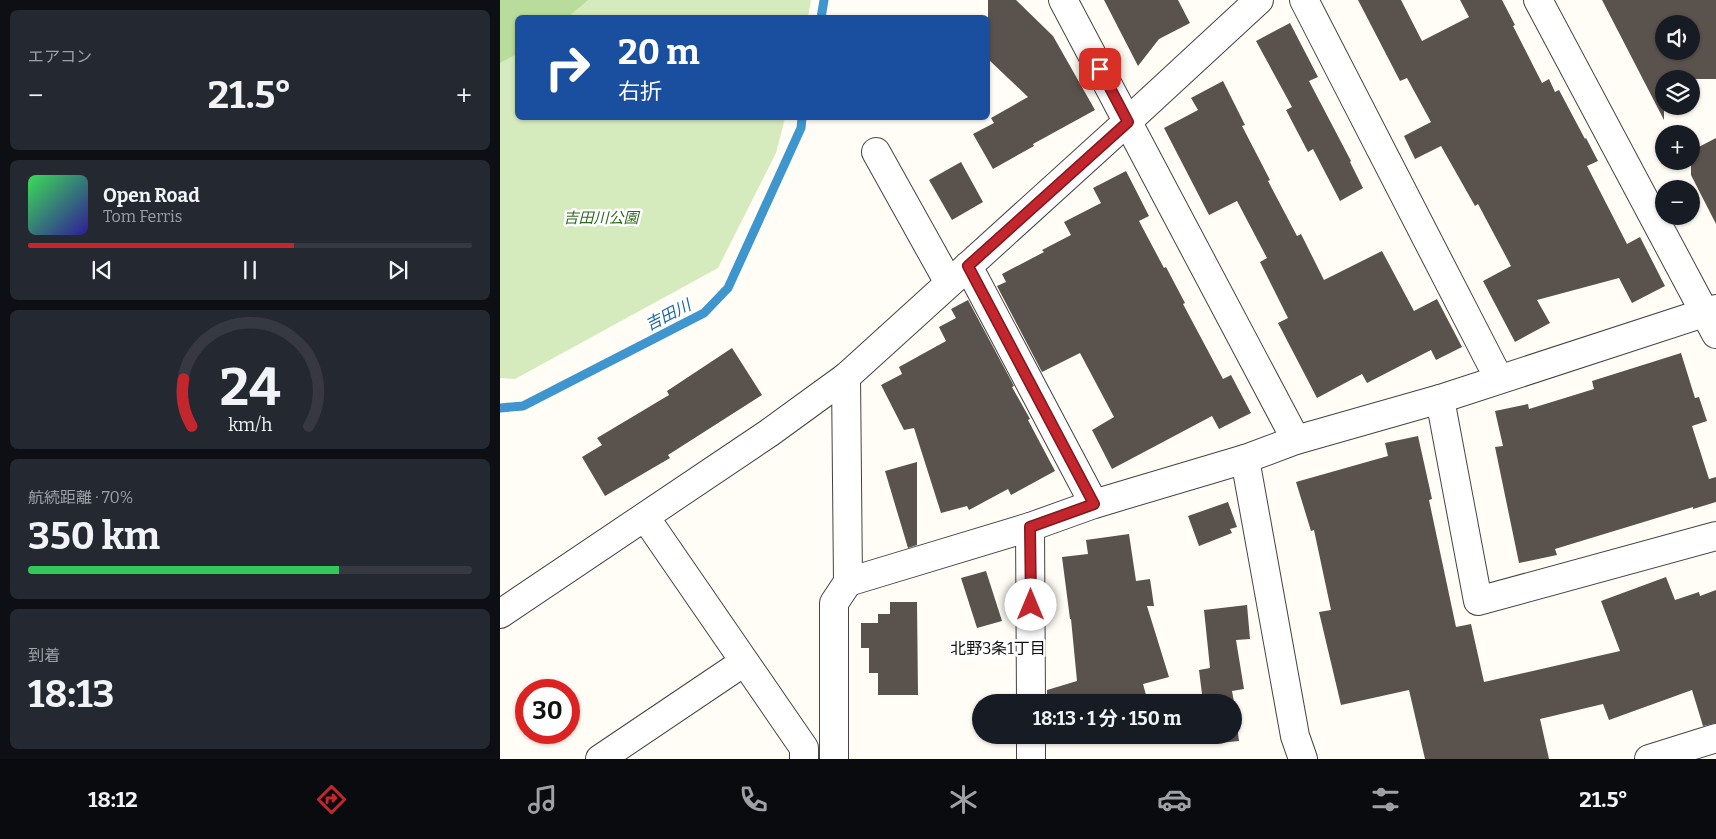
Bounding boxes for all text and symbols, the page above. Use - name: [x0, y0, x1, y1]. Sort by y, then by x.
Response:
- map controls: [1655, 15, 1700, 225]
- button: sound: [1655, 15, 1700, 60]
- text: 20 m: [618, 31, 700, 73]
- icon: right: [535, 35, 600, 100]
- text: エアコン: [28, 47, 92, 66]
- pin: [1079, 48, 1121, 90]
- icon: arrive: [1086, 55, 1114, 83]
- button: layers: [1655, 70, 1700, 115]
- text: 21.5°: [208, 72, 292, 118]
- text: 右折: [618, 78, 662, 105]
- text: −: [28, 79, 43, 112]
- text: +: [456, 79, 472, 112]
- button: +: [1655, 125, 1700, 170]
- button: −: [1655, 180, 1700, 225]
- text: Open Road: [103, 184, 200, 207]
- text: Tom Ferris: [103, 207, 182, 226]
- park label: 吉田川公園: [563, 209, 640, 227]
- icon: previous: [88, 256, 116, 284]
- icon: pause: [236, 256, 264, 284]
- icon: next: [384, 256, 412, 284]
- water label: 吉田川: [642, 295, 695, 334]
- text: 24: [220, 356, 281, 419]
- text: km/h: [228, 414, 272, 436]
- text: 航続距離 · 70%: [28, 488, 133, 507]
- text: 350 km: [28, 513, 160, 559]
- position arrow: [1004, 578, 1056, 630]
- district label: 北野3条1丁目: [950, 639, 1046, 658]
- text: 到着: [28, 646, 60, 665]
- text: 18:13: [28, 671, 114, 717]
- speed limit sign: 30: [515, 679, 580, 744]
- text: 18:13 · 1 分 · 150 m: [1033, 707, 1181, 730]
- icon: directions: [314, 782, 349, 817]
- icon: music: [525, 782, 560, 817]
- icon: phone: [736, 782, 771, 817]
- icon: climate: [946, 782, 981, 817]
- icon: car: [1157, 782, 1192, 817]
- icon: filters: [1368, 782, 1403, 817]
- text: 18:12: [88, 786, 138, 813]
- text: 21.5°: [1579, 786, 1628, 813]

